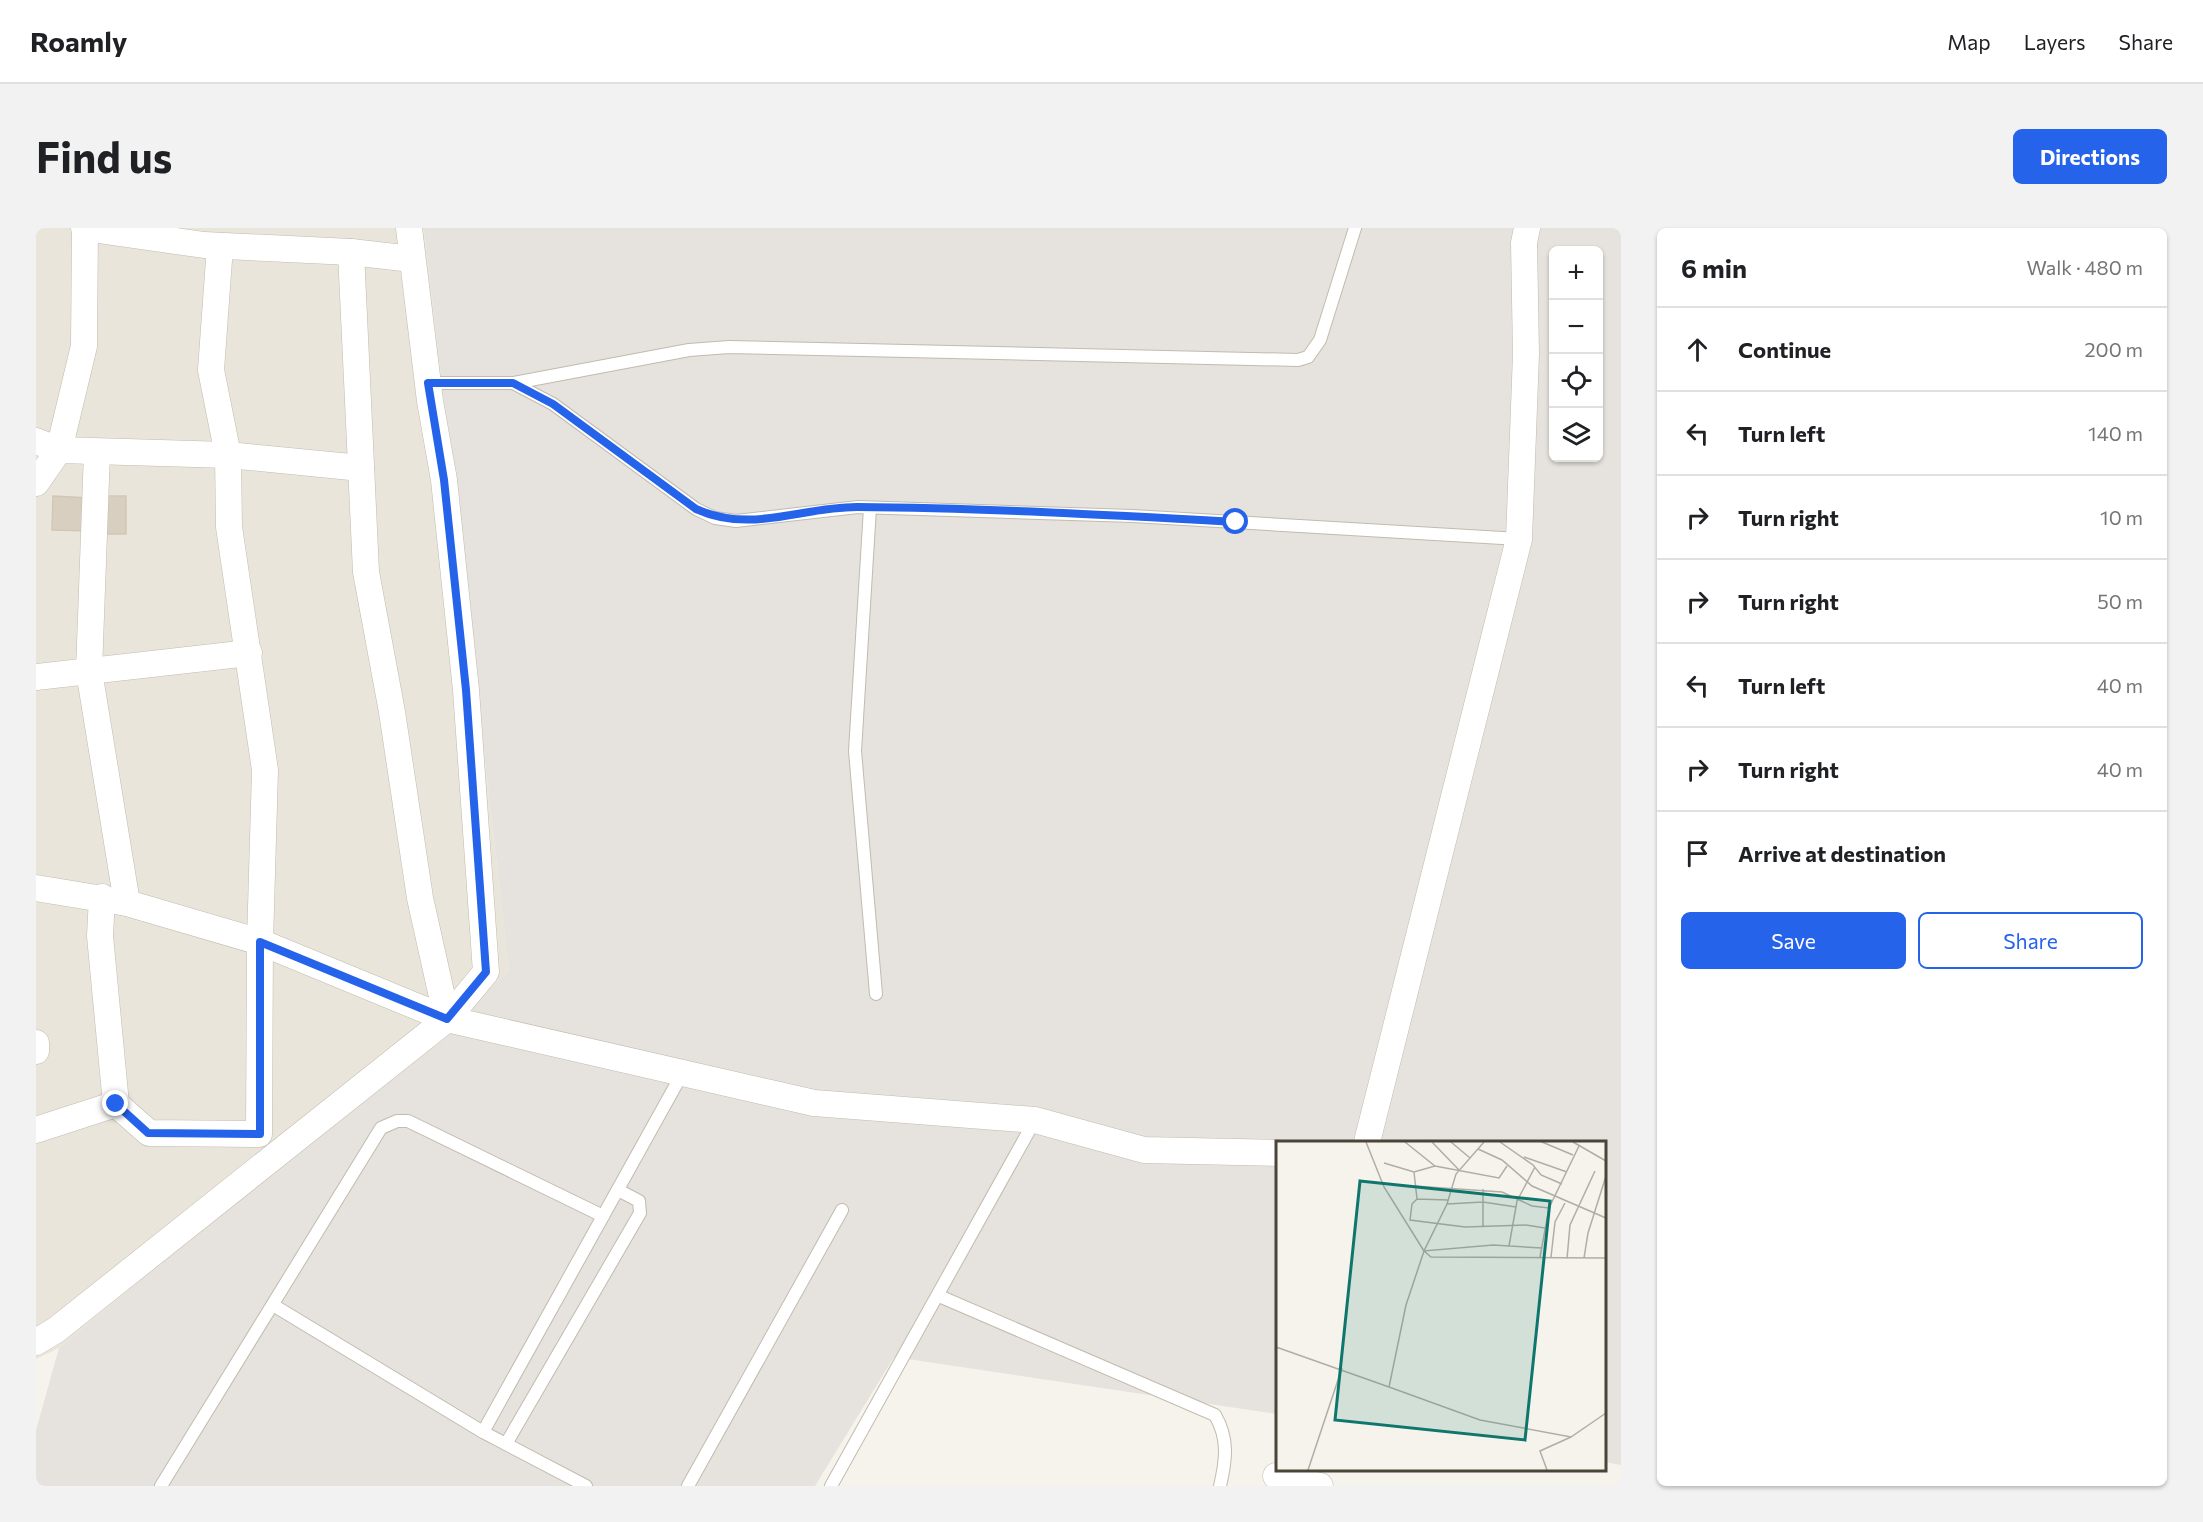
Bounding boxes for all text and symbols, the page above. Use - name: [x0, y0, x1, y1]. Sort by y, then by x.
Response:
- text: Roamly: [30, 24, 127, 58]
- text: Map: [1947, 29, 1991, 54]
- text: Layers: [2024, 29, 2086, 54]
- text: Share: [2119, 29, 2173, 54]
- button: Directions: [2013, 129, 2167, 184]
- text: Find us: [36, 130, 172, 182]
- map controls: [1549, 246, 1603, 462]
- button: +: [1549, 246, 1603, 300]
- text: 6 min: [1681, 252, 1747, 283]
- text: Walk · 480 m: [2026, 255, 2143, 279]
- button: −: [1549, 300, 1603, 354]
- icon: ahead: [1681, 333, 1714, 366]
- text: Continue: [1738, 336, 1831, 363]
- text: 200 m: [2085, 337, 2143, 361]
- button: locate: [1549, 354, 1603, 408]
- button: layers: [1549, 408, 1603, 462]
- icon: left: [1681, 417, 1714, 450]
- text: Turn left: [1738, 420, 1825, 447]
- text: 140 m: [2088, 421, 2143, 445]
- icon: right: [1681, 501, 1714, 534]
- text: Turn right: [1738, 504, 1839, 531]
- text: 10 m: [2100, 505, 2143, 529]
- route start: [1222, 508, 1248, 534]
- icon: right: [1681, 585, 1714, 618]
- text: Turn right: [1738, 588, 1839, 615]
- text: 50 m: [2097, 589, 2143, 613]
- icon: left: [1681, 669, 1714, 702]
- text: Turn left: [1738, 672, 1825, 699]
- text: 40 m: [2097, 673, 2143, 697]
- icon: right: [1681, 753, 1714, 786]
- text: Turn right: [1738, 756, 1839, 783]
- text: 40 m: [2097, 757, 2143, 781]
- icon: arrive: [1681, 837, 1714, 870]
- text: Arrive at destination: [1738, 840, 1946, 867]
- button: Save: [1681, 912, 1906, 969]
- button: Share: [1918, 912, 2143, 969]
- route end: [102, 1090, 128, 1116]
- inset map: [1276, 1141, 1606, 1471]

